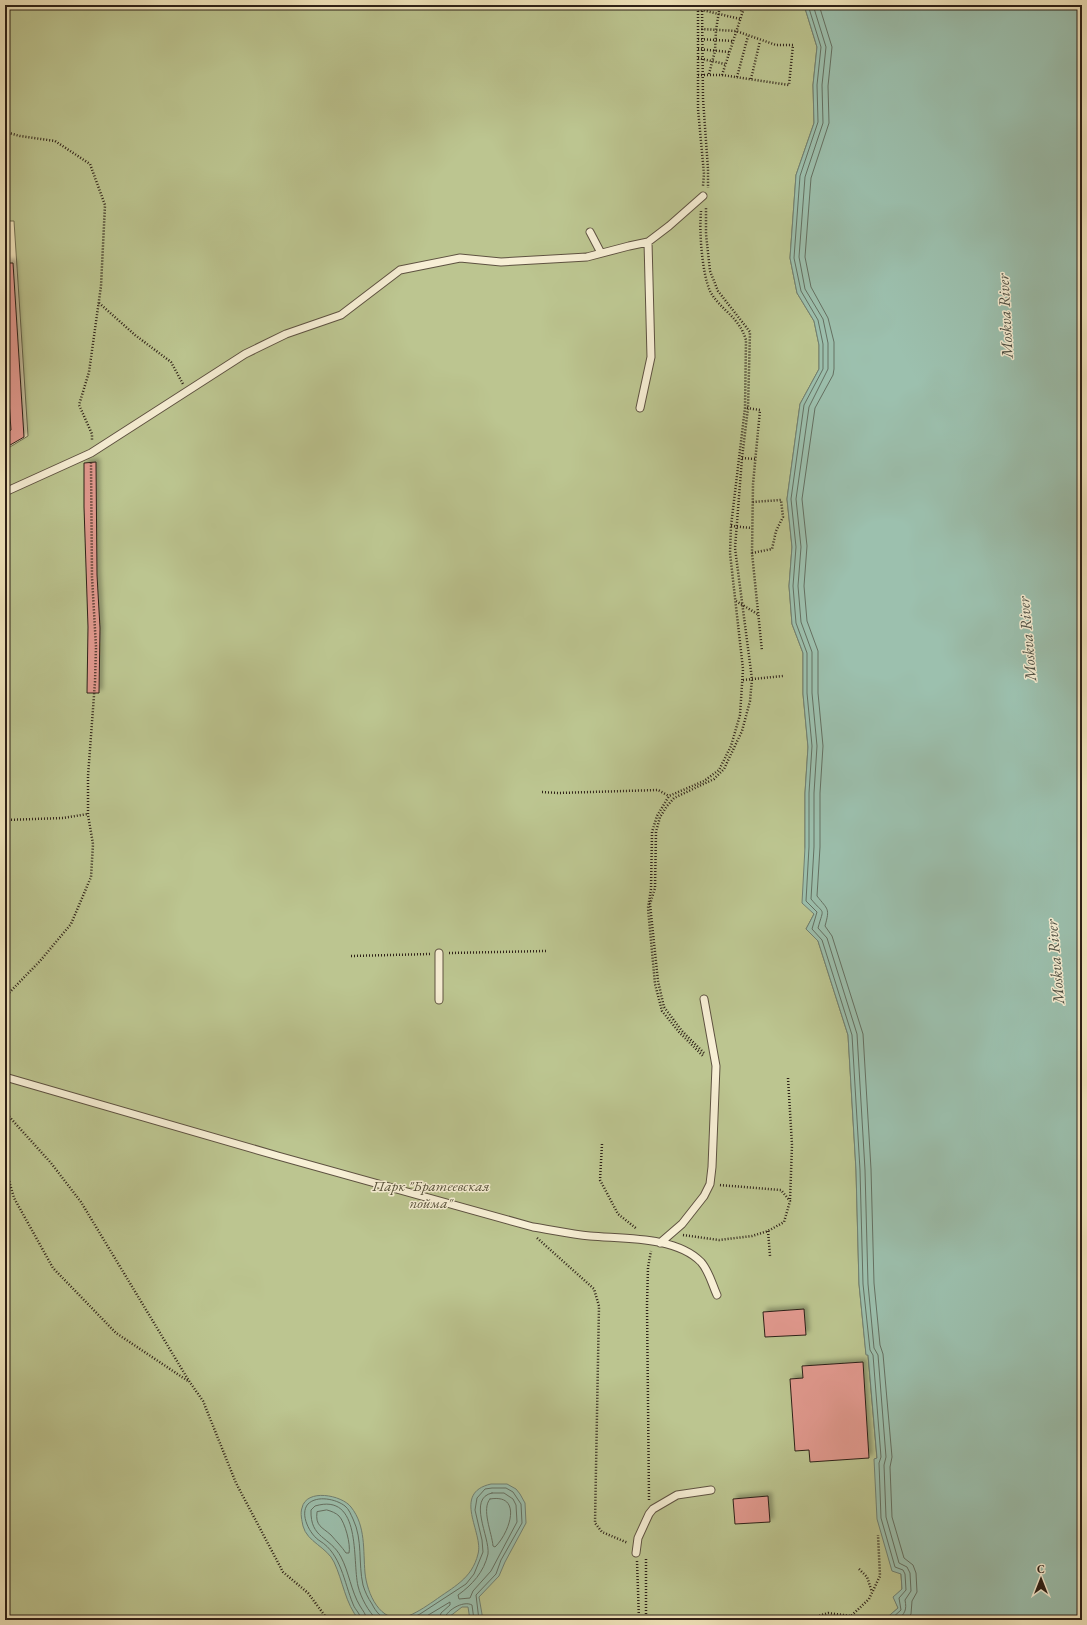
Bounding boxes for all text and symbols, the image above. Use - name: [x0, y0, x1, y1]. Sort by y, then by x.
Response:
- water label: Moskva River: [992, 272, 1018, 360]
- water label: Moskva River: [1013, 595, 1041, 683]
- water label: Moskva River: [1041, 918, 1069, 1006]
- park label: Парк "Братеевская пойма": [371, 1176, 490, 1212]
- north arrow: [1021, 1559, 1061, 1599]
- text: С: [1037, 1562, 1045, 1576]

